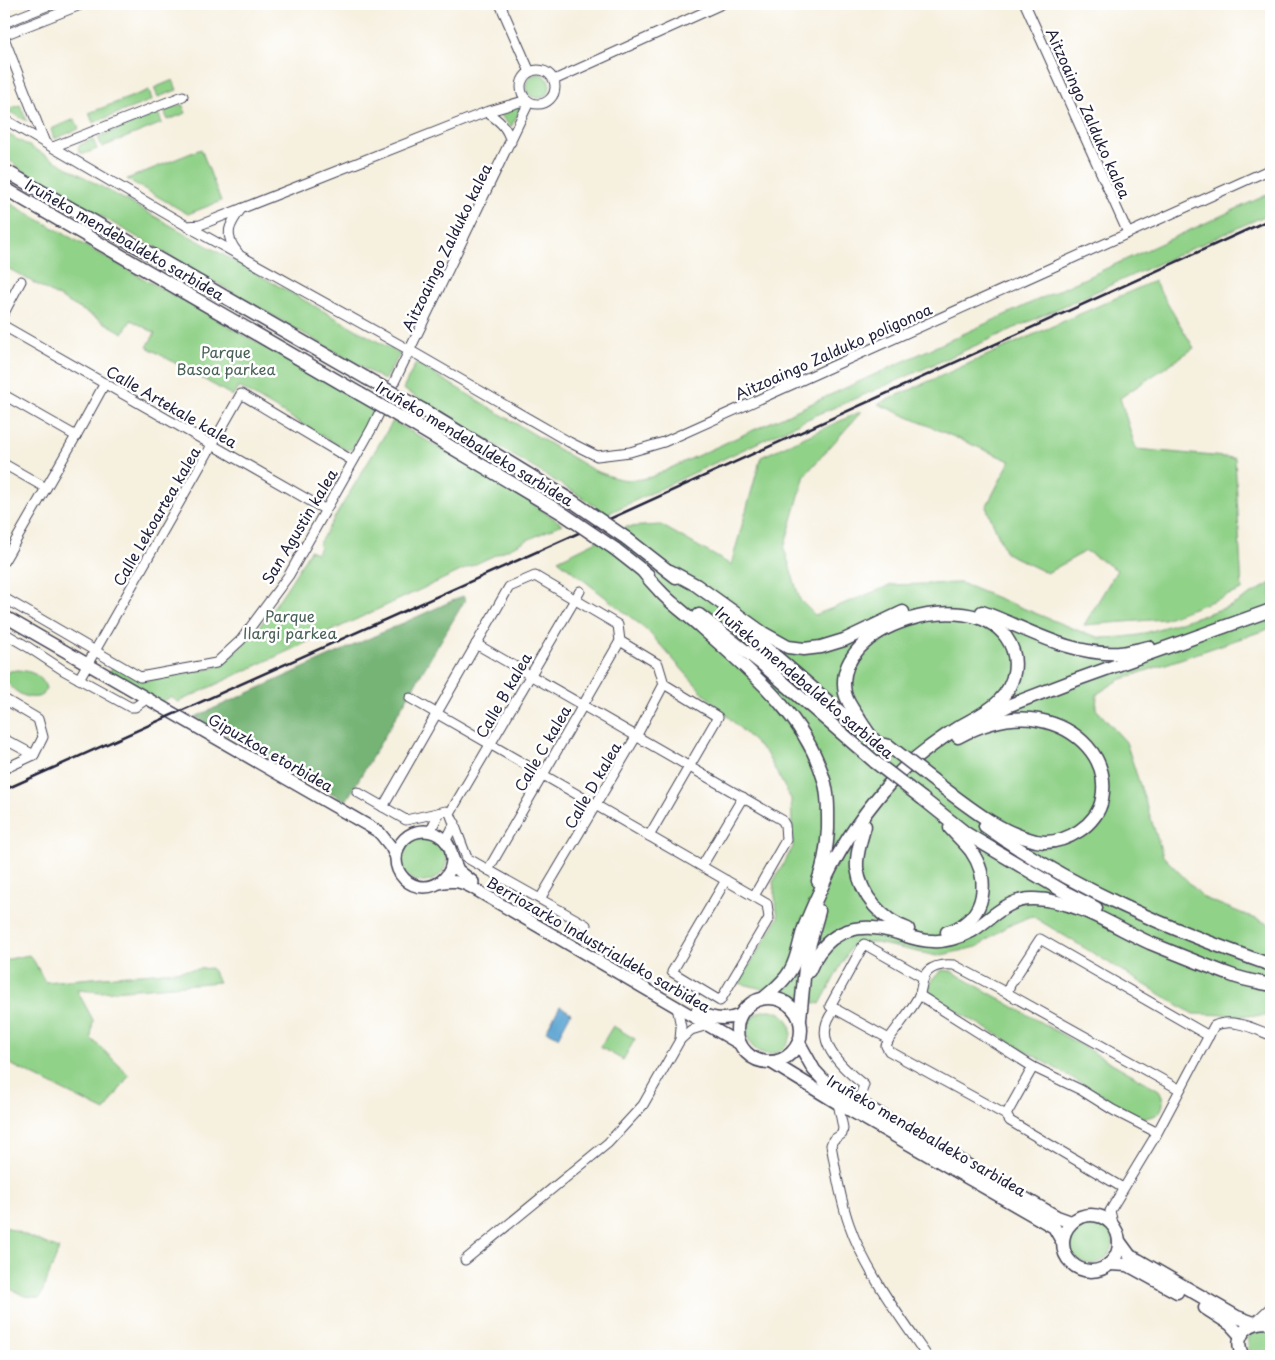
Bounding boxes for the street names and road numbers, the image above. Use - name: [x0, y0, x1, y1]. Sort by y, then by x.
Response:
- street label: Aitzoaingo Zalduko kalea: [1041, 24, 1137, 202]
- street label: Aitzoaingo Zalduko kalea: [395, 159, 497, 335]
- street label: Iruñeko mendebaldeko sarbidea: [21, 172, 229, 306]
- street label: Aitzoaingo Zalduko poligonoa: [731, 297, 936, 405]
- street label: Calle Artekale kalea: [102, 359, 242, 453]
- street label: Iruñeko mendebaldeko sarbidea: [372, 375, 578, 511]
- street label: Calle Lekoartea kalea: [107, 441, 206, 590]
- street label: San Agustin kalea: [255, 464, 343, 588]
- street label: Iruñeko mendebaldeko sarbidea: [711, 600, 899, 764]
- street label: Calle B kalea: [469, 647, 537, 742]
- street label: Calle C kalea: [508, 700, 576, 795]
- street label: Gipuzkoa etorbidea: [204, 707, 338, 797]
- street label: Calle D kalea: [558, 737, 626, 833]
- street label: Berriozarko Industrialdeko sarbidea: [483, 870, 715, 1018]
- street label: Iruñeko mendebaldeko sarbidea: [823, 1068, 1031, 1202]

